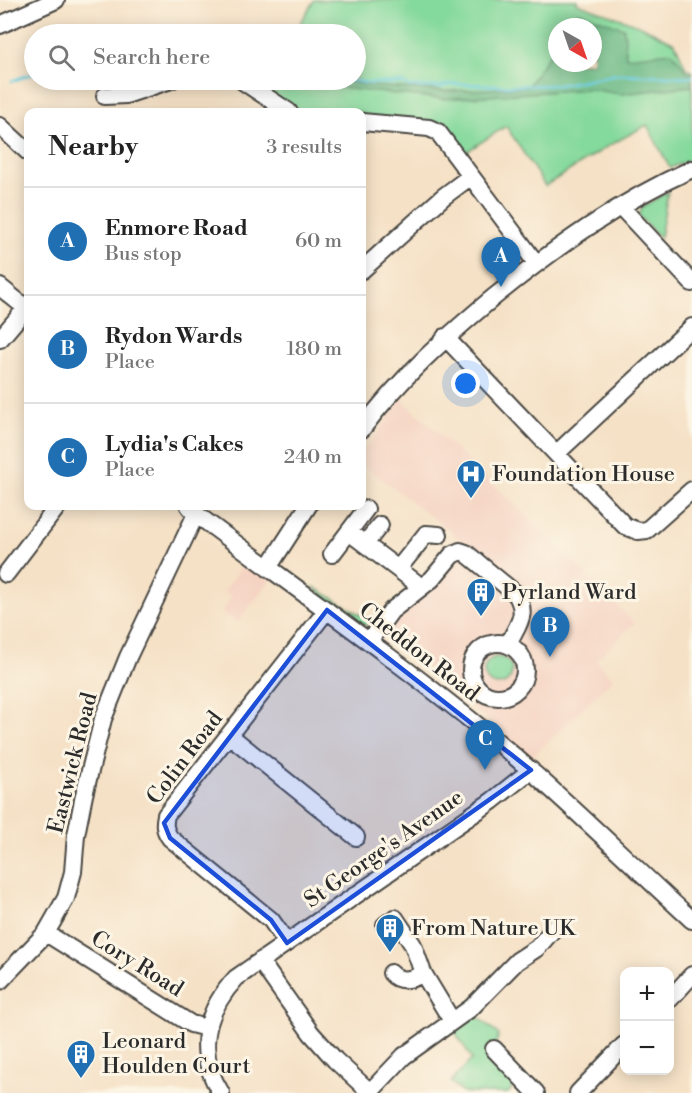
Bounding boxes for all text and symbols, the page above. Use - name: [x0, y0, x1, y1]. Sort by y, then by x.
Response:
- north arrow: [548, 18, 602, 72]
- search box: [24, 24, 366, 90]
- icon: search: [45, 41, 78, 74]
- text: Search here: [93, 44, 210, 71]
- text: Nearby: [48, 131, 138, 163]
- text: 3 results: [266, 135, 342, 160]
- text: Enmore Road: [105, 215, 248, 242]
- text: A: [60, 229, 75, 254]
- text: 60 m: [295, 229, 342, 254]
- pin: A: [482, 238, 520, 287]
- text: Bus stop: [105, 242, 182, 267]
- text: Rydon Wards: [105, 323, 242, 350]
- text: B: [60, 337, 75, 362]
- text: 180 m: [287, 337, 342, 362]
- text: Place: [105, 350, 155, 375]
- your location: [451, 369, 480, 398]
- text: Lydia's Cakes: [105, 431, 244, 458]
- text: C: [60, 445, 75, 470]
- text: 240 m: [284, 445, 342, 470]
- text: Place: [105, 458, 155, 483]
- hospital icon: Foundation House: [455, 458, 487, 500]
- place label: Foundation House: [492, 461, 675, 488]
- building icon: Pyrland Ward: [465, 576, 497, 618]
- place label: Pyrland Ward: [502, 579, 637, 606]
- street label: Cheddon Road: [353, 597, 485, 708]
- pin: B: [530, 608, 570, 657]
- street label: Eastwick Road: [42, 689, 104, 836]
- street label: Colin Road: [141, 706, 229, 810]
- pin: C: [466, 720, 504, 770]
- street label: St George's Avenue: [299, 784, 469, 914]
- building icon: From Nature UK: [374, 912, 406, 954]
- place label: From Nature UK: [411, 915, 577, 942]
- street label: Cory Road: [86, 925, 189, 1003]
- map controls: [620, 967, 674, 1075]
- button: +: [620, 967, 674, 1021]
- button: −: [620, 1021, 674, 1075]
- place label: Leonard Houlden Court: [102, 1028, 250, 1080]
- building icon: Leonard Houlden Court: [65, 1038, 97, 1080]

